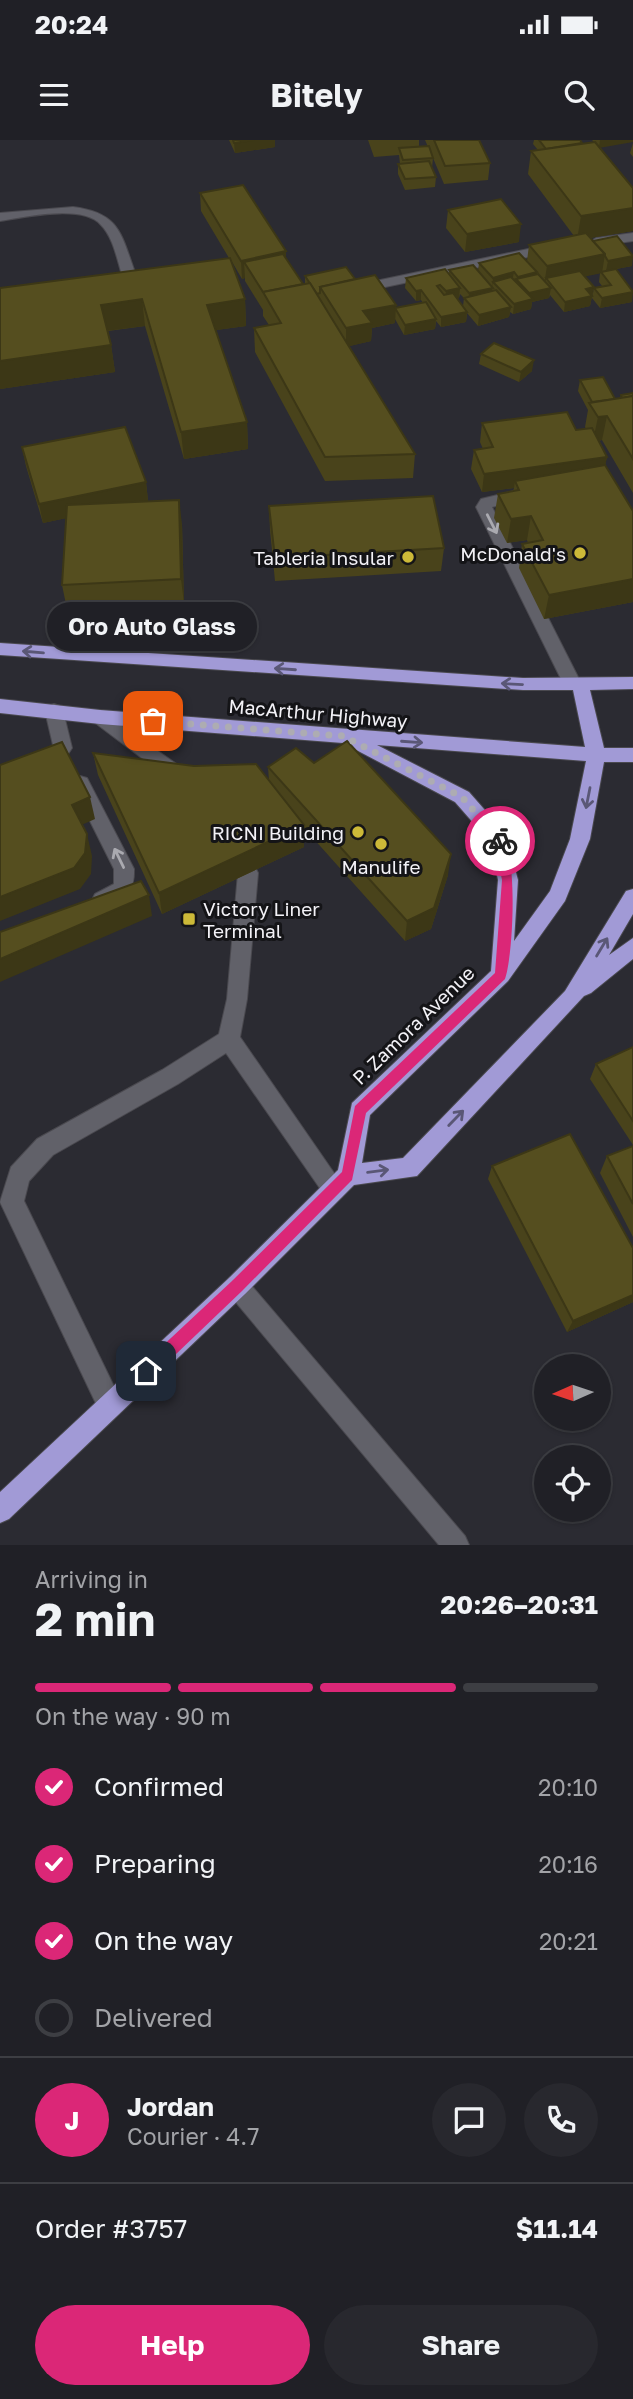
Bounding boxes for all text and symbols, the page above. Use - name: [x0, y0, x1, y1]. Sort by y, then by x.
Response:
- text: 20:24: [35, 9, 108, 40]
- icon: menu: [35, 76, 73, 114]
- text: Bitely: [270, 76, 363, 114]
- icon: search: [560, 76, 598, 114]
- one-way arrow: [485, 513, 499, 534]
- place label: McDonald's: [460, 542, 566, 565]
- marker: McDonald's: [572, 545, 588, 561]
- place label: Tableria Insular: [253, 546, 395, 569]
- marker: Tableria Insular: [400, 549, 416, 565]
- callout: Oro Auto Glass: [48, 602, 258, 651]
- text: Oro Auto Glass: [68, 612, 236, 640]
- one-way arrow: [23, 645, 45, 658]
- one-way arrow: [274, 662, 297, 675]
- one-way arrow: [501, 677, 524, 690]
- pin: [123, 691, 183, 751]
- street label: MacArthur Highway: [228, 694, 409, 732]
- icon: bag: [134, 702, 172, 740]
- one-way arrow: [400, 736, 423, 749]
- one-way arrow: [580, 786, 594, 809]
- courier: [465, 806, 535, 876]
- place label: RICNI Building: [212, 821, 344, 844]
- icon: bike: [481, 822, 519, 860]
- marker: RICNI Building: [350, 824, 366, 840]
- marker: Manulife: [373, 836, 389, 852]
- one-way arrow: [111, 848, 125, 869]
- place label: Manulife: [341, 855, 421, 878]
- place label: Victory Liner Terminal: [203, 897, 320, 942]
- marker: Victory Liner Terminal: [181, 911, 197, 927]
- one-way arrow: [596, 937, 610, 957]
- street label: P. Zamora Avenue: [347, 961, 479, 1089]
- one-way arrow: [448, 1109, 464, 1127]
- one-way arrow: [366, 1165, 389, 1178]
- pin: [116, 1341, 176, 1401]
- icon: home: [127, 1352, 165, 1390]
- north arrow: [534, 1354, 611, 1432]
- map controls: [534, 1354, 611, 1522]
- button: locate: [534, 1445, 611, 1522]
- text: Arriving in: [35, 1565, 148, 1593]
- text: 20:26–20:31: [440, 1589, 598, 1620]
- text: 2 min: [35, 1591, 155, 1646]
- text: On the way · 90 m: [35, 1702, 231, 1730]
- icon: check: [35, 1768, 73, 1806]
- text: Confirmed: [94, 1771, 224, 1802]
- text: 20:10: [538, 1773, 598, 1801]
- icon: check: [35, 1845, 73, 1883]
- text: Preparing: [94, 1848, 216, 1879]
- text: 20:16: [538, 1850, 598, 1878]
- icon: check: [35, 1922, 73, 1960]
- text: On the way: [94, 1925, 233, 1956]
- text: 20:21: [539, 1927, 598, 1955]
- text: Delivered: [94, 2002, 213, 2033]
- button: chat: [432, 2083, 506, 2157]
- button: phone: [524, 2083, 598, 2157]
- text: Jordan: [127, 2091, 214, 2122]
- text: J: [65, 2105, 79, 2136]
- text: Courier · 4.7: [127, 2122, 259, 2150]
- text: Order #3757: [35, 2213, 187, 2244]
- text: $11.14: [516, 2213, 598, 2244]
- button: Help: [35, 2305, 310, 2385]
- button: Share: [324, 2305, 598, 2385]

